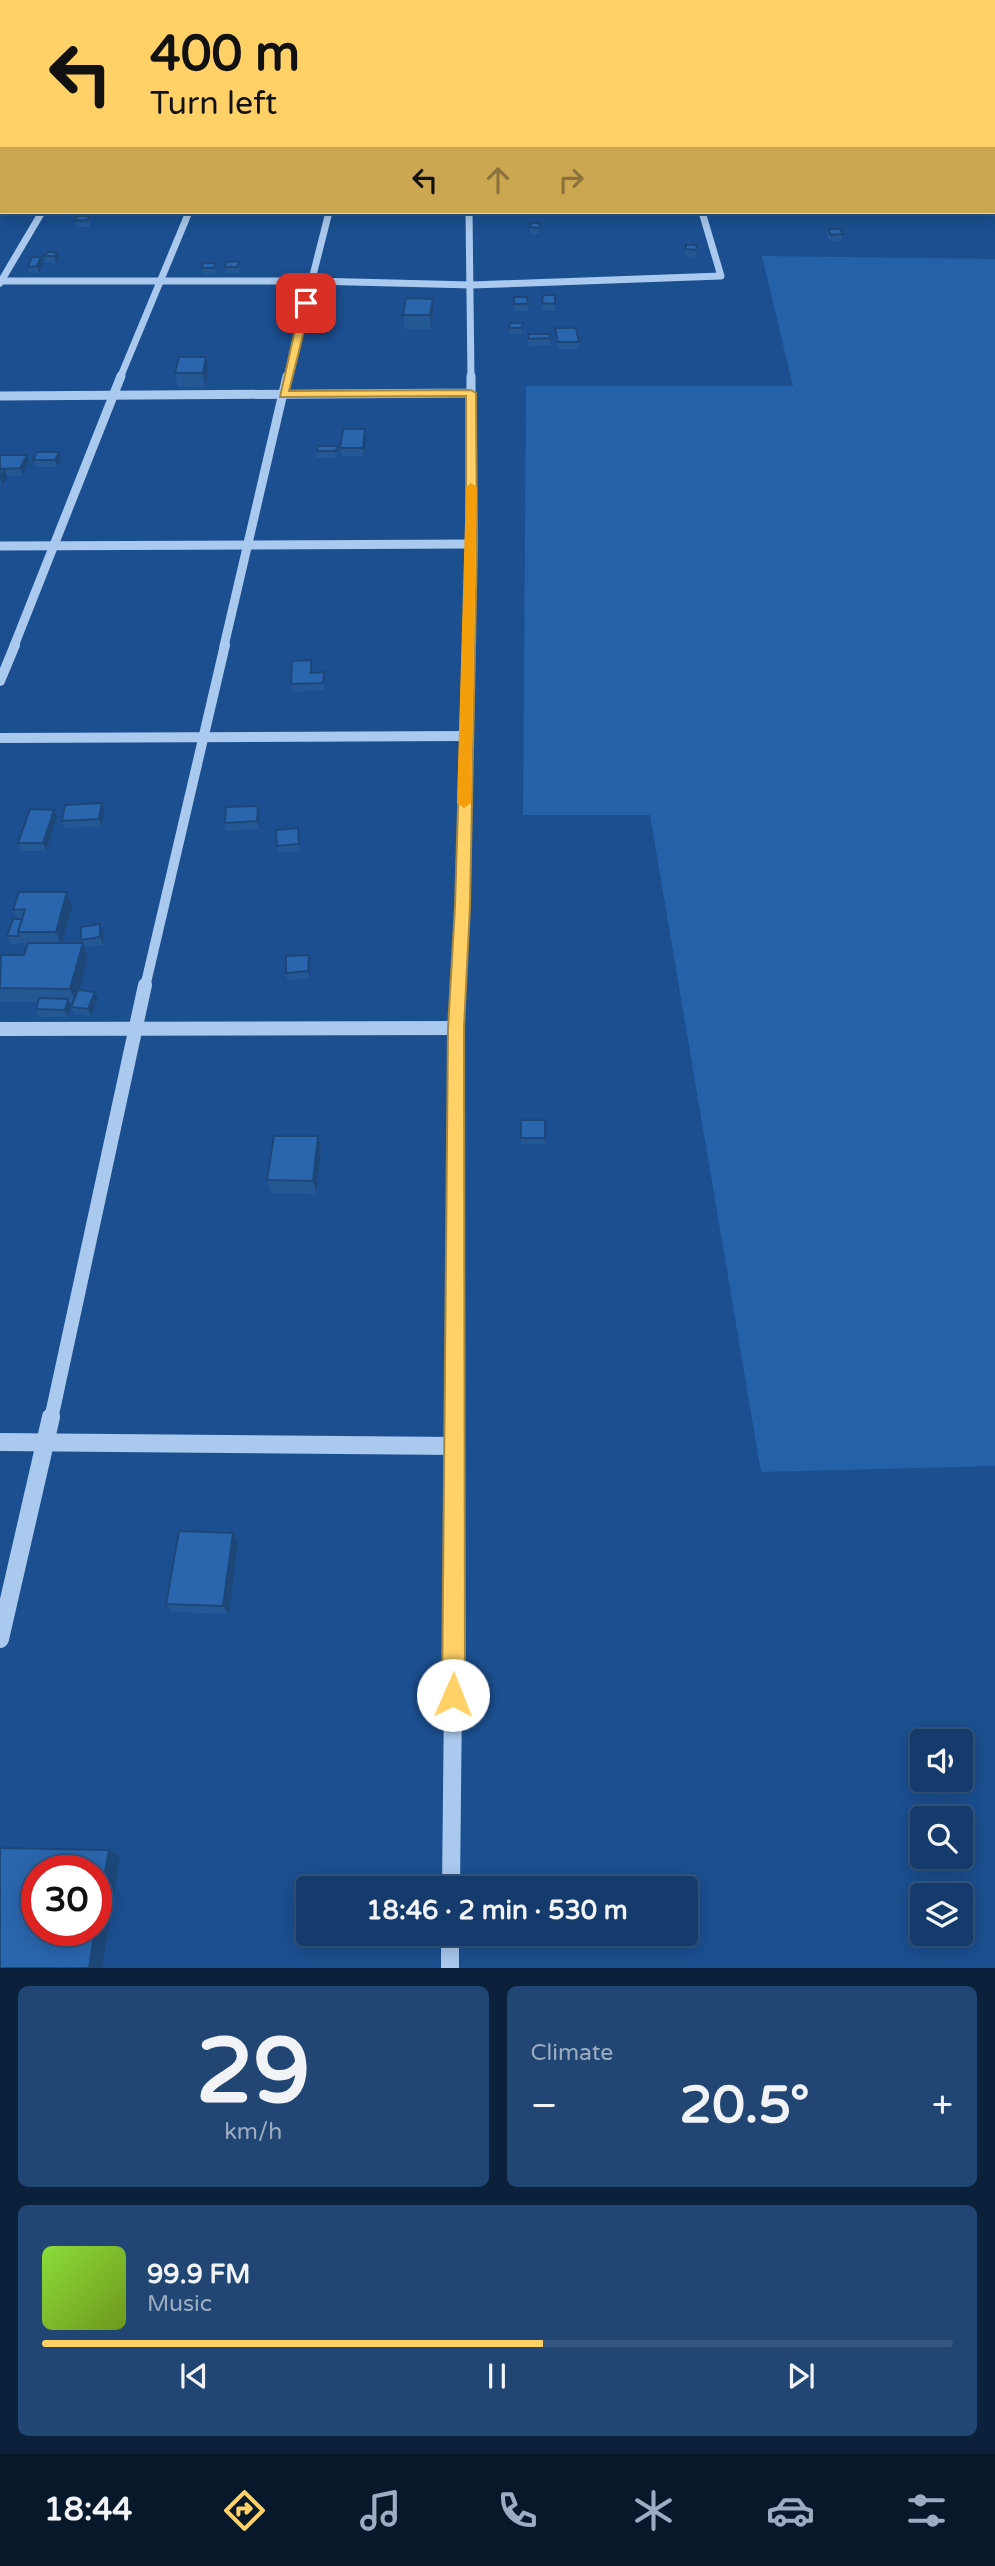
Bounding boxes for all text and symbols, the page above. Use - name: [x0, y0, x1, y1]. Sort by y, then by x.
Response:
- text: 400 m: [150, 25, 300, 84]
- icon: left: [35, 28, 126, 119]
- text: Turn left: [150, 85, 277, 123]
- icon: left: [406, 161, 444, 199]
- icon: ahead: [479, 161, 517, 199]
- icon: right: [552, 161, 590, 199]
- pin: [276, 273, 336, 333]
- icon: arrive: [287, 284, 325, 322]
- position arrow: [416, 1658, 490, 1732]
- map controls: [910, 1729, 973, 1946]
- button: sound: [910, 1729, 973, 1792]
- button: search: [910, 1806, 973, 1869]
- speed limit sign: 30: [21, 1855, 112, 1946]
- button: layers: [910, 1883, 973, 1946]
- text: 18:46 · 2 min · 530 m: [366, 1895, 628, 1926]
- text: 29: [196, 2017, 310, 2127]
- text: Climate: [531, 2039, 613, 2067]
- text: 20.5°: [680, 2074, 810, 2137]
- text: −: [531, 2083, 558, 2129]
- text: +: [932, 2083, 953, 2129]
- text: km/h: [224, 2118, 282, 2146]
- text: 99.9 FM: [147, 2259, 250, 2290]
- text: Music: [147, 2290, 212, 2318]
- icon: previous: [175, 2357, 213, 2395]
- icon: pause: [478, 2357, 516, 2395]
- icon: next: [782, 2357, 820, 2395]
- icon: directions: [220, 2486, 269, 2535]
- icon: music: [356, 2486, 405, 2535]
- icon: phone: [493, 2486, 542, 2535]
- icon: climate: [629, 2486, 678, 2535]
- icon: car: [766, 2486, 815, 2535]
- icon: filters: [902, 2486, 951, 2535]
- text: 18:44: [44, 2491, 132, 2529]

